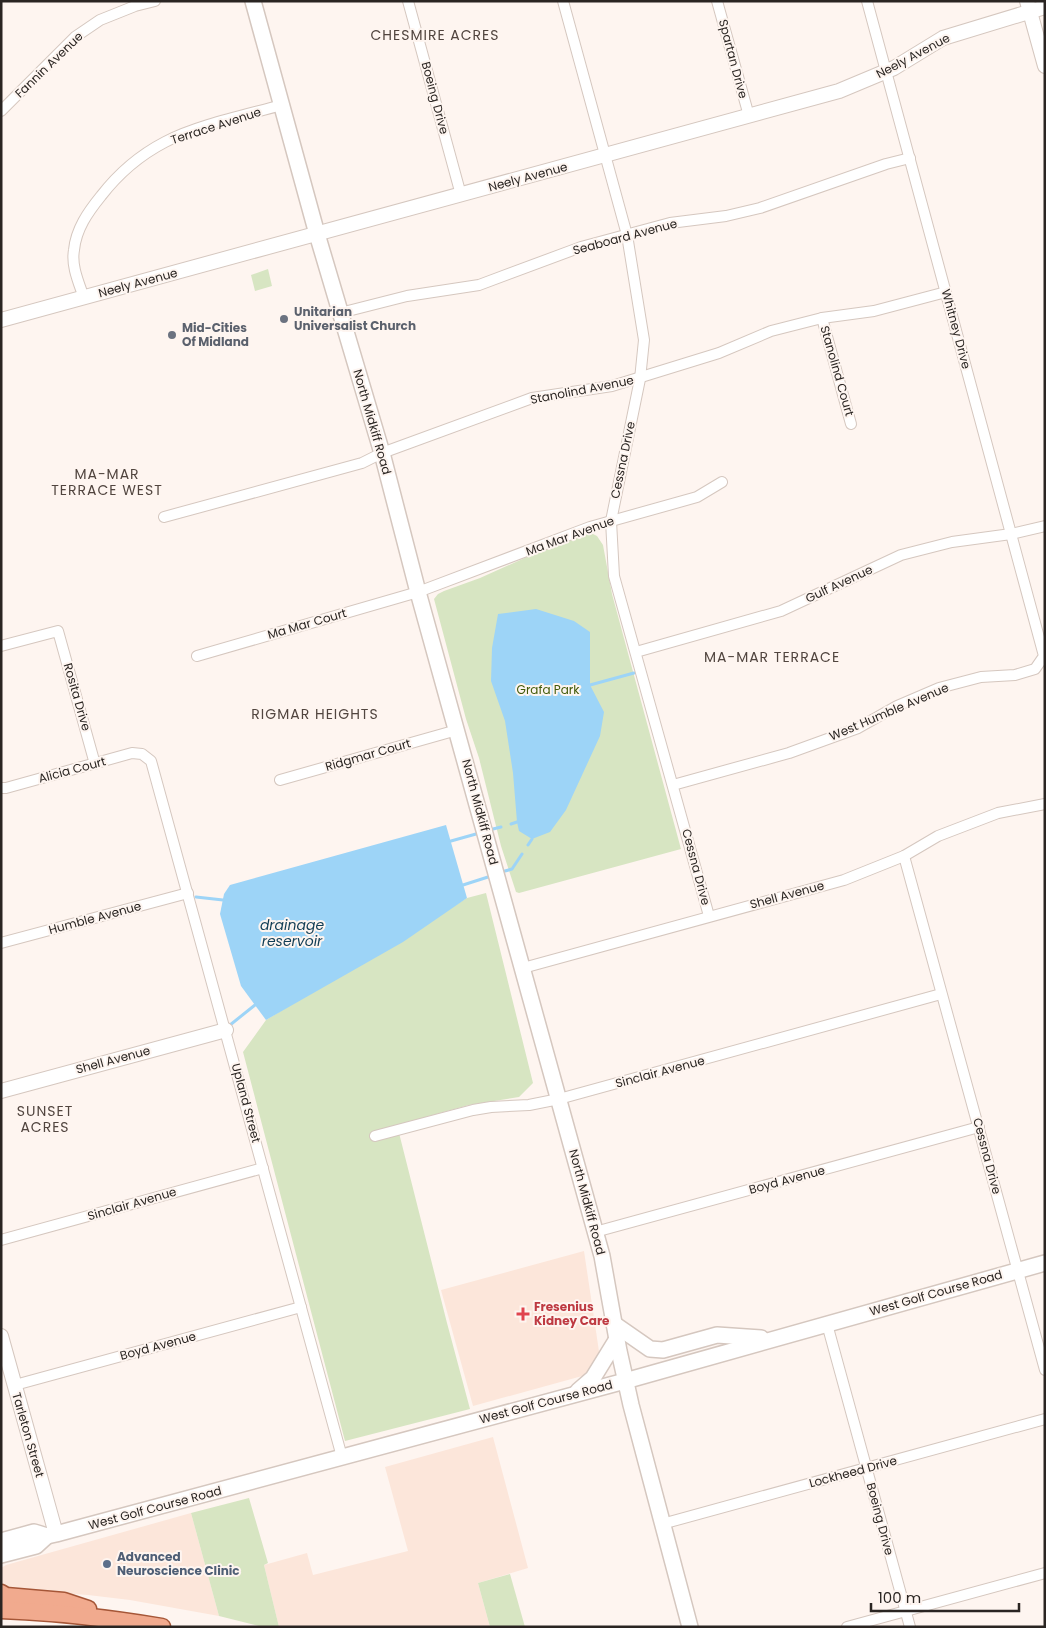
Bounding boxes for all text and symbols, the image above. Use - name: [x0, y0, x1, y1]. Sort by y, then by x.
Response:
- street label: Spartan Drive: [715, 17, 752, 100]
- district label: CHESMIRE ACRES: [371, 25, 499, 45]
- street label: Fannin Avenue: [11, 28, 86, 101]
- street label: Neely Avenue: [873, 29, 953, 82]
- street label: Boeing Drive: [418, 60, 453, 136]
- street label: Terrace Avenue: [169, 103, 263, 148]
- street label: Neely Avenue: [486, 158, 569, 195]
- street label: Seaboard Avenue: [571, 214, 679, 259]
- street label: Neely Avenue: [96, 264, 179, 301]
- street label: Whitney Drive: [938, 287, 975, 371]
- place label: Unitarian Universalist Church: [294, 303, 416, 334]
- marker: Unitarian Universalist Church: [278, 313, 290, 325]
- place label: Mid-Cities Of Midland: [182, 319, 249, 350]
- street label: Stanolind Court: [816, 324, 859, 418]
- marker: Mid-Cities Of Midland: [166, 329, 178, 341]
- street label: North Midkiff Road: [349, 367, 396, 476]
- street label: Stanolind Avenue: [529, 371, 635, 408]
- street label: Cessna Drive: [606, 420, 639, 500]
- district label: MA-MAR TERRACE WEST: [51, 464, 163, 500]
- street label: Ma Mar Avenue: [523, 512, 616, 559]
- street label: Gulf Avenue: [802, 561, 875, 607]
- street label: Ma Mar Court: [265, 604, 348, 643]
- district label: MA-MAR TERRACE: [704, 647, 840, 667]
- street label: Rosita Drive: [60, 661, 95, 733]
- street label: West Humble Avenue: [827, 679, 951, 744]
- park label: Grafa Park: [517, 681, 580, 698]
- district label: RIGMAR HEIGHTS: [251, 704, 379, 724]
- street label: Ridgmar Court: [323, 734, 413, 775]
- street label: Alicia Court: [36, 752, 107, 787]
- street label: North Midkiff Road: [458, 757, 503, 867]
- street label: Cessna Drive: [678, 827, 715, 907]
- street label: Shell Avenue: [748, 876, 826, 913]
- street label: Humble Avenue: [47, 897, 143, 938]
- water label: drainage reservoir: [260, 915, 324, 951]
- street label: Shell Avenue: [74, 1041, 152, 1078]
- street label: Sinclair Avenue: [613, 1051, 706, 1092]
- street label: Upland Street: [228, 1061, 265, 1144]
- district label: SUNSET ACRES: [17, 1101, 73, 1137]
- street label: Cessna Drive: [969, 1116, 1006, 1196]
- street label: North Midkiff Road: [565, 1147, 610, 1257]
- street label: Boyd Avenue: [747, 1161, 827, 1198]
- street label: Sinclair Avenue: [85, 1183, 178, 1224]
- street label: West Golf Course Road: [868, 1265, 1004, 1320]
- place label: Fresenius Kidney Care: [534, 1298, 610, 1329]
- marker: Fresenius Kidney Care: [516, 1307, 530, 1321]
- street label: Boyd Avenue: [118, 1327, 198, 1364]
- street label: West Golf Course Road: [477, 1376, 614, 1427]
- street label: Tarleton Street: [8, 1390, 49, 1479]
- street label: Lockheed Drive: [807, 1452, 899, 1491]
- street label: Boeing Drive: [863, 1481, 898, 1557]
- street label: West Golf Course Road: [86, 1482, 223, 1533]
- place label: Advanced Neuroscience Clinic: [117, 1548, 240, 1579]
- marker: Advanced Neuroscience Clinic: [101, 1558, 113, 1570]
- scale bar: [871, 1580, 1018, 1612]
- text: 100 m: [878, 1587, 921, 1608]

